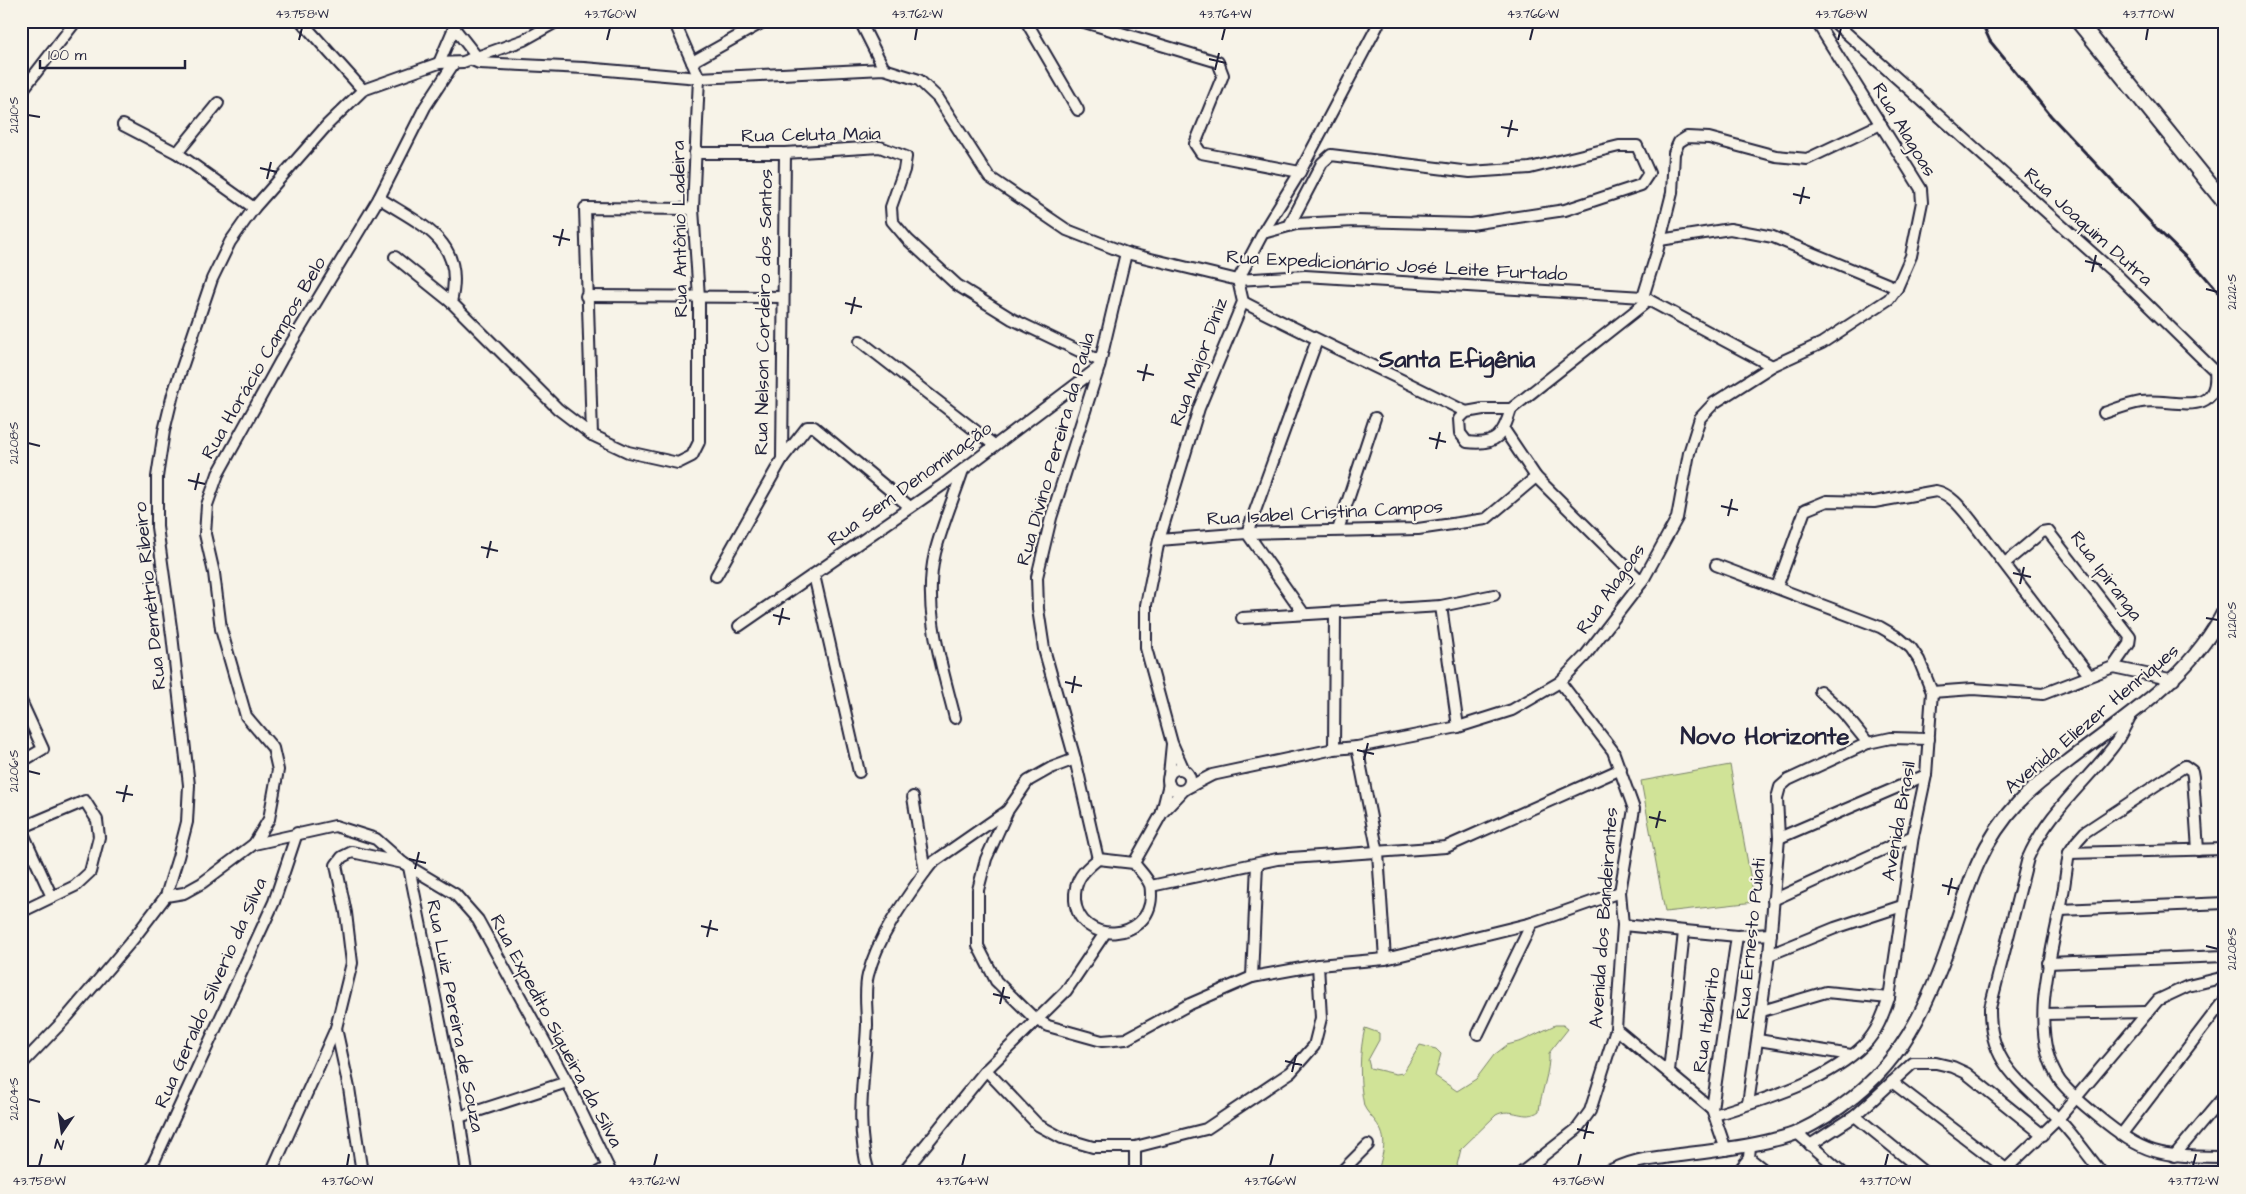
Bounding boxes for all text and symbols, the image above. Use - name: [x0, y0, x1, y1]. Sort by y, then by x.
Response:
- text: 43.758°W: [275, 6, 329, 23]
- text: 43.760°W: [584, 6, 637, 23]
- text: 43.762°W: [891, 6, 944, 23]
- text: 43.764°W: [1199, 6, 1252, 23]
- text: 43.766°W: [1507, 6, 1560, 23]
- text: 43.768°W: [1815, 6, 1868, 23]
- text: 43.770°W: [2122, 6, 2175, 23]
- scale bar: [40, 38, 185, 70]
- text: 100 m: [48, 45, 87, 66]
- street label: Rua Alagoas: [1865, 78, 1943, 182]
- text: 21.210°S: [6, 97, 23, 133]
- street label: Rua Celuta Maia: [741, 120, 881, 150]
- street label: Rua Antônio Ladeira: [665, 140, 695, 318]
- street label: Rua Joaquim Dutra: [2018, 162, 2159, 293]
- street label: Rua Nelson Cordeiro dos Santos: [748, 169, 780, 455]
- street label: Rua Expedicionário José Leite Furtado: [1226, 244, 1569, 288]
- street label: Rua Horácio Campos Belo: [195, 251, 333, 464]
- text: 21.212°S: [2224, 274, 2241, 310]
- street label: Rua Major Diniz: [1163, 293, 1235, 430]
- street label: Rua Divino Pereira da Paula: [1010, 329, 1102, 569]
- district label: Santa Efigênia: [1378, 343, 1536, 378]
- street label: Rua Sem Denominação: [822, 415, 998, 553]
- text: 21.208°S: [6, 421, 23, 464]
- street label: Rua Isabel Cristina Campos: [1206, 493, 1444, 533]
- street label: Rua Demétrio Ribeiro: [127, 500, 173, 691]
- street label: Rua Ipiranga: [2063, 526, 2149, 627]
- street label: Rua Alagoas: [1570, 538, 1653, 640]
- text: 21.210°S: [2224, 602, 2241, 638]
- street label: Avenida Eliezer Henriques: [1999, 638, 2185, 800]
- district label: Novo Horizonte: [1680, 720, 1850, 754]
- text: 21.206°S: [6, 750, 23, 792]
- street label: Avenida Brasil: [1875, 759, 1923, 883]
- street label: Avenida dos Bandeirantes: [1583, 806, 1625, 1030]
- street label: Rua Ernesto Puiati: [1729, 857, 1773, 1021]
- street label: Rua Geraldo Silverio da Silva: [148, 873, 274, 1112]
- street label: Rua Luiz Pereira de Souza: [419, 897, 491, 1135]
- street label: Rua Expedito Siqueira da Silva: [483, 910, 629, 1152]
- text: 21.208°S: [2224, 927, 2241, 970]
- street label: Rua Itabirito: [1686, 965, 1728, 1074]
- text: 21.204°S: [6, 1077, 23, 1121]
- north arrow: [38, 1106, 88, 1156]
- text: N: [53, 1133, 66, 1154]
- text: 43.758°W: [12, 1173, 66, 1190]
- text: 43.760°W: [321, 1173, 374, 1190]
- text: 43.762°W: [628, 1173, 681, 1190]
- text: 43.764°W: [936, 1173, 989, 1190]
- text: 43.766°W: [1244, 1173, 1297, 1190]
- text: 43.768°W: [1552, 1173, 1605, 1190]
- text: 43.770°W: [1859, 1173, 1912, 1190]
- text: 43.772°W: [2167, 1173, 2219, 1190]

